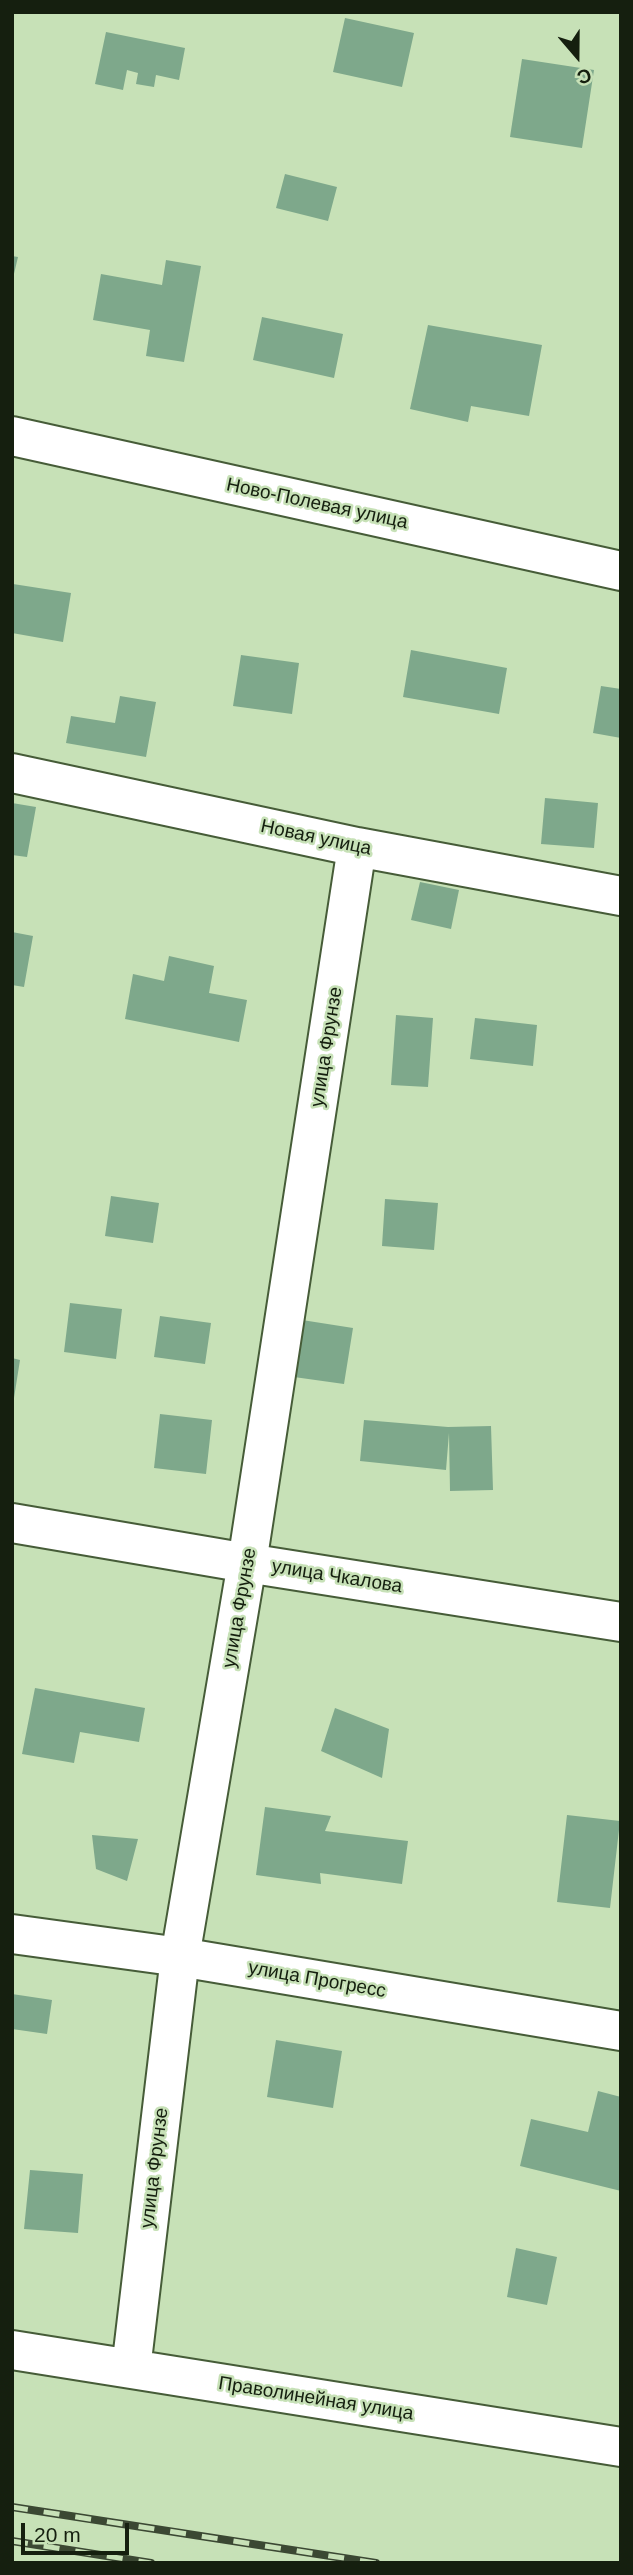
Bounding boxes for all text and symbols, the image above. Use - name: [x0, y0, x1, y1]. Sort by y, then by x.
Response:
- north arrow: [542, 21, 612, 91]
- text: С: [574, 64, 594, 88]
- street label: Ново-Полевая улица: [224, 474, 410, 534]
- street label: Новая улица: [259, 815, 373, 861]
- street label: улица Фрунзе: [306, 985, 348, 1109]
- street label: улица Фрунзе: [218, 1546, 262, 1670]
- street label: улица Чкалова: [270, 1555, 404, 1599]
- street label: улица Прогресс: [246, 1957, 388, 2003]
- street label: улица Фрунзе: [136, 2106, 174, 2230]
- street label: Праволинейная улица: [217, 2372, 415, 2426]
- scale bar: [24, 2508, 133, 2552]
- text: 20 m: [34, 2523, 81, 2546]

